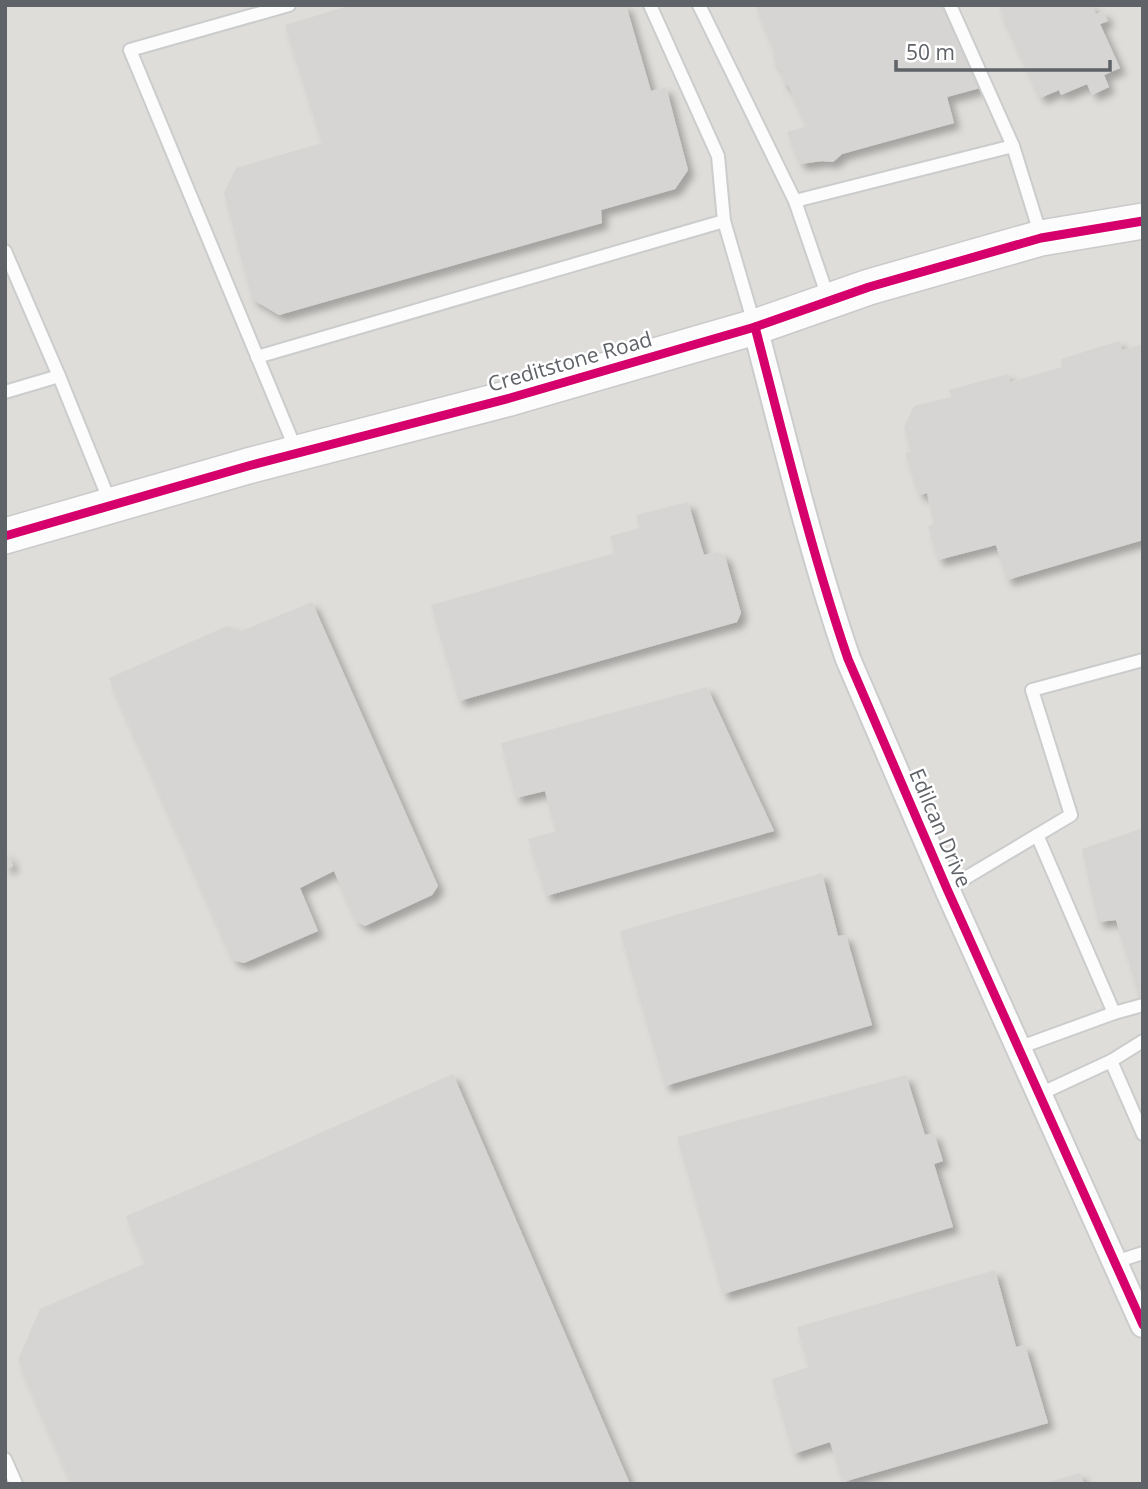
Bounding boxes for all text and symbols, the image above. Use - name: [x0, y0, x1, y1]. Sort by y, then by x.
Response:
- scale bar: [896, 28, 1110, 72]
- text: 50 m: [906, 38, 955, 66]
- street label: Creditstone Road: [484, 324, 655, 398]
- street label: Edilcan Drive: [903, 764, 979, 891]

